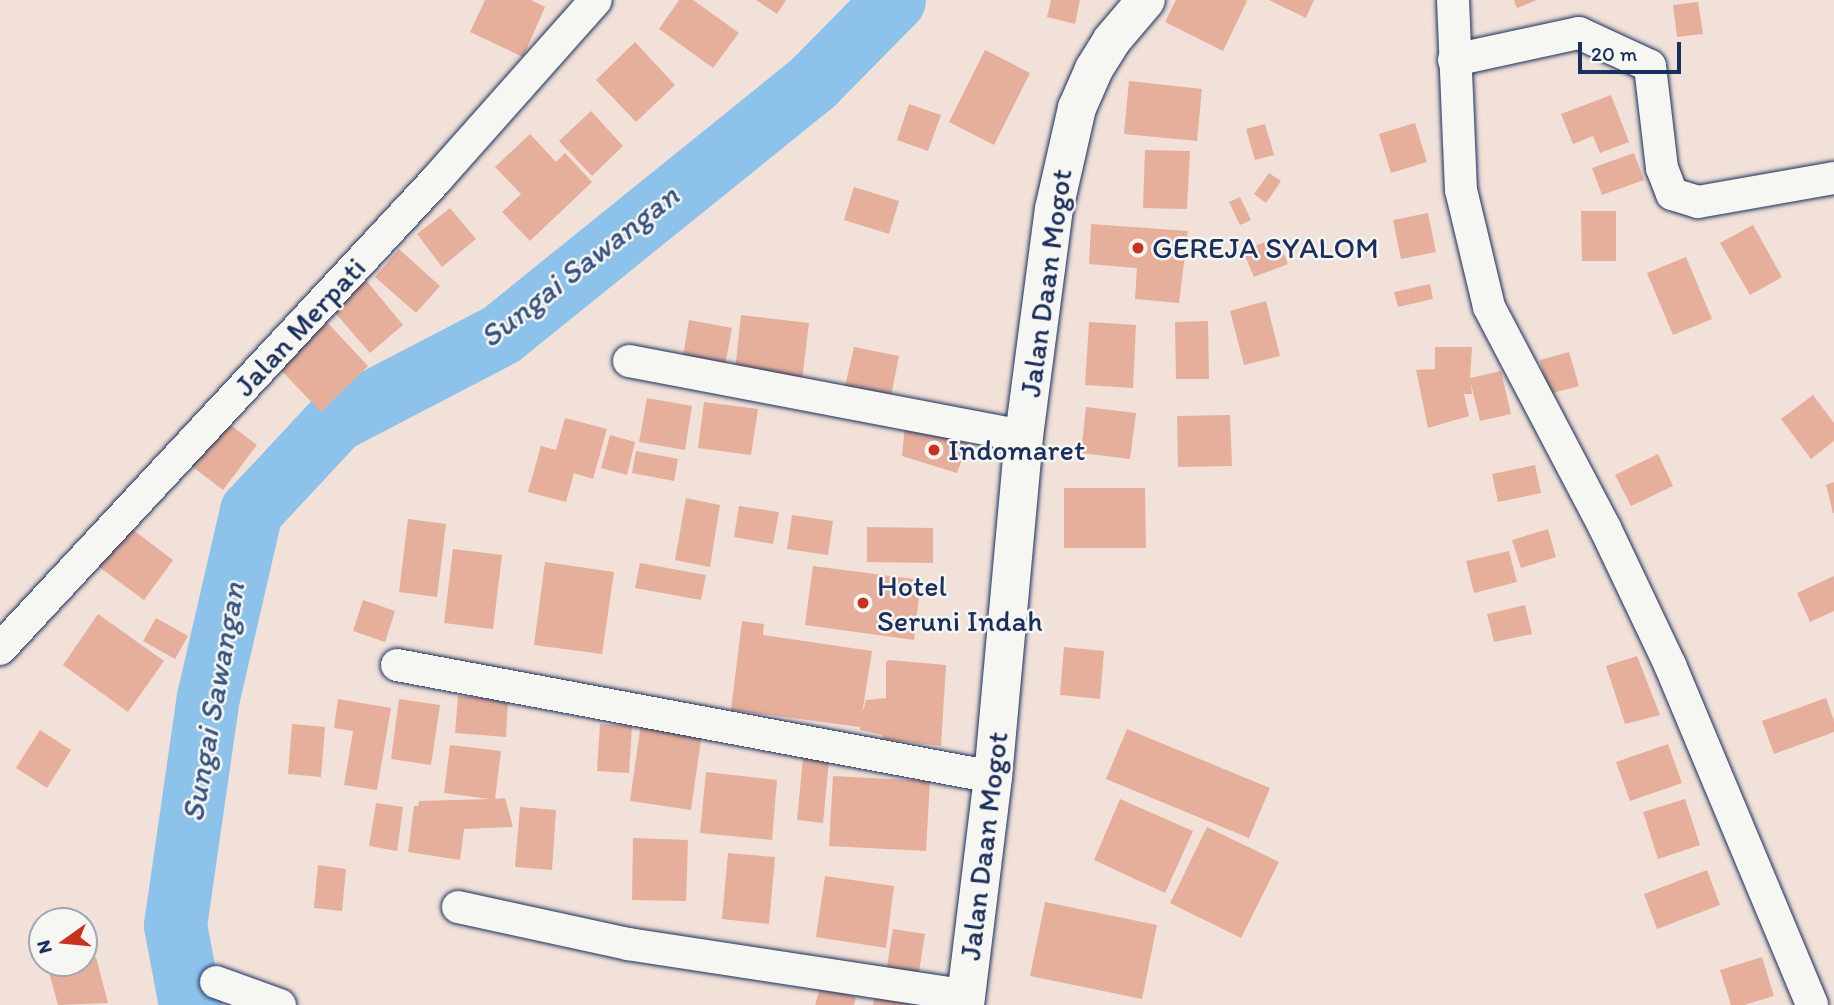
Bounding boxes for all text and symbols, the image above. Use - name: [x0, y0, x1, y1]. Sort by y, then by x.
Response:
- scale bar: [1582, 28, 1685, 72]
- text: 20 m: [1591, 41, 1637, 66]
- street label: Jalan Daan Mogot: [1012, 166, 1080, 400]
- water label: Sungai Sawangan: [472, 177, 686, 355]
- place label: GEREJA SYALOM: [1152, 230, 1379, 266]
- marker: GEREJA SYALOM: [1130, 240, 1146, 256]
- street label: Jalan Merpati: [228, 251, 372, 403]
- place label: Indomaret: [948, 432, 1085, 468]
- marker: Indomaret: [926, 442, 942, 458]
- place label: Hotel Seruni Indah: [877, 568, 1043, 638]
- water label: Sungai Sawangan: [173, 580, 253, 824]
- marker: Hotel Seruni Indah: [855, 595, 871, 611]
- street label: Jalan Daan Mogot: [952, 729, 1016, 963]
- north arrow: [28, 907, 98, 977]
- text: N: [31, 938, 57, 956]

